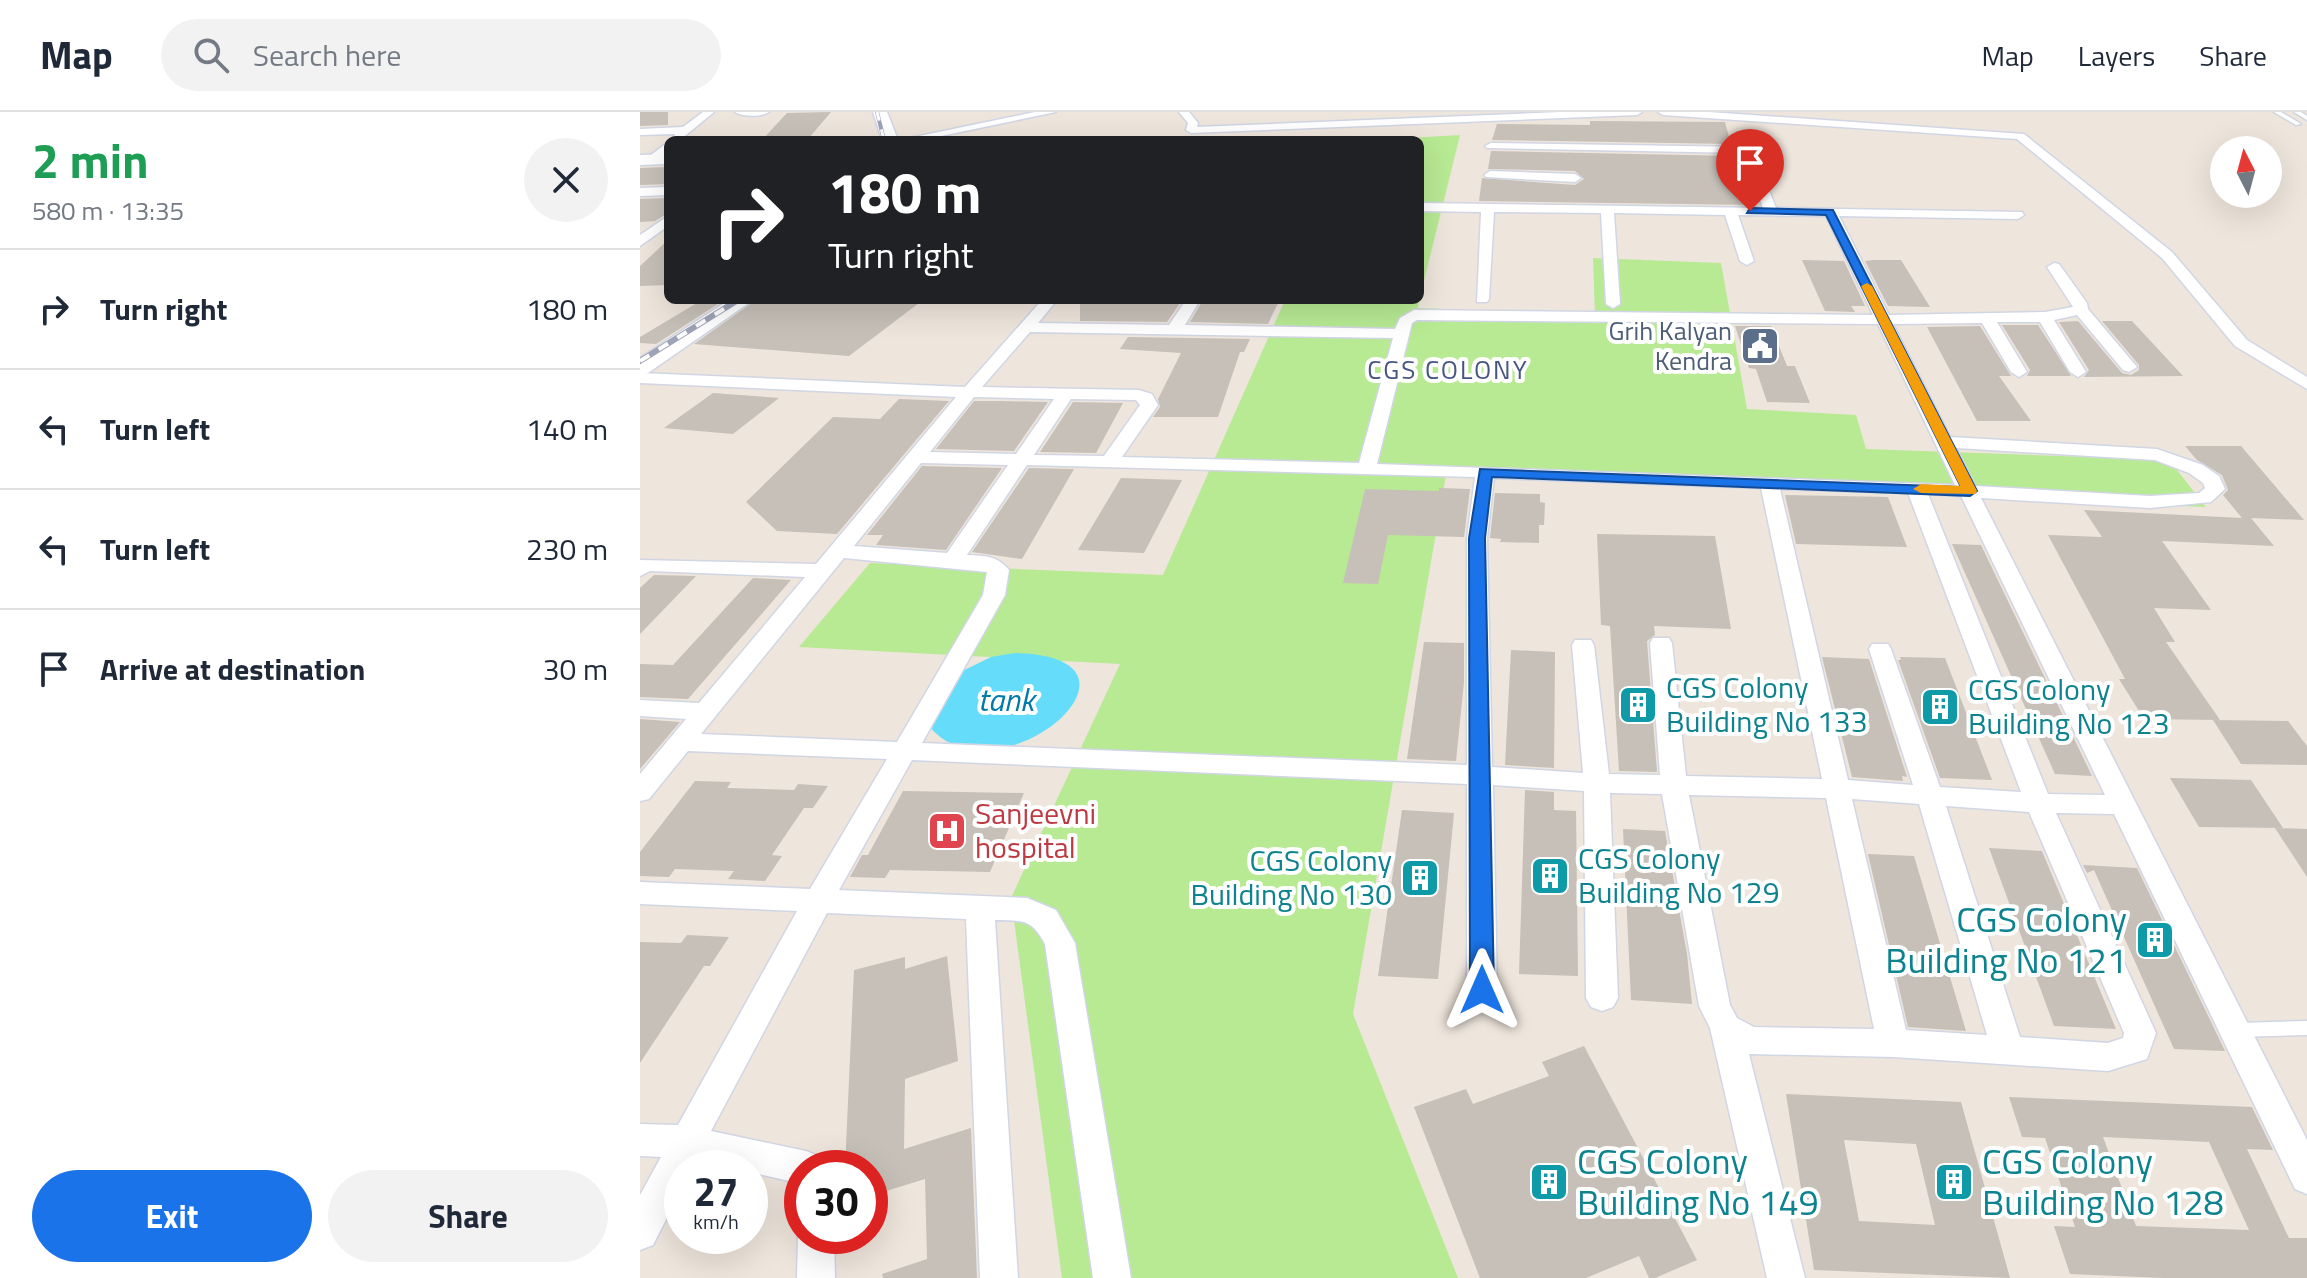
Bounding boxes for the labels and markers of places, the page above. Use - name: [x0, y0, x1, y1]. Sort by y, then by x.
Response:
- pin: [1716, 129, 1784, 211]
- place label: Grih Kalyan Kendra: [1608, 311, 1732, 380]
- public building icon: Grih Kalyan Kendra: [1739, 325, 1781, 367]
- place label: CGS Colony Building No 133: [1666, 664, 1867, 744]
- place label: CGS Colony Building No 123: [1968, 666, 2169, 746]
- building icon: CGS Colony Building No 133: [1617, 684, 1659, 726]
- building icon: CGS Colony Building No 123: [1919, 686, 1961, 728]
- place label: Sanjeevni hospital: [975, 790, 1096, 870]
- hospital icon: Sanjeevni hospital: [926, 810, 968, 852]
- place label: CGS Colony Building No 129: [1578, 835, 1779, 915]
- place label: CGS Colony Building No 130: [1191, 837, 1392, 917]
- building icon: CGS Colony Building No 129: [1529, 855, 1571, 897]
- building icon: CGS Colony Building No 130: [1399, 857, 1441, 899]
- place label: CGS Colony Building No 121: [1885, 891, 2127, 987]
- building icon: CGS Colony Building No 121: [2134, 919, 2176, 961]
- place label: CGS Colony Building No 149: [1577, 1133, 1819, 1229]
- place label: CGS Colony Building No 128: [1982, 1133, 2224, 1229]
- building icon: CGS Colony Building No 149: [1528, 1161, 1570, 1203]
- building icon: CGS Colony Building No 128: [1933, 1161, 1975, 1203]

